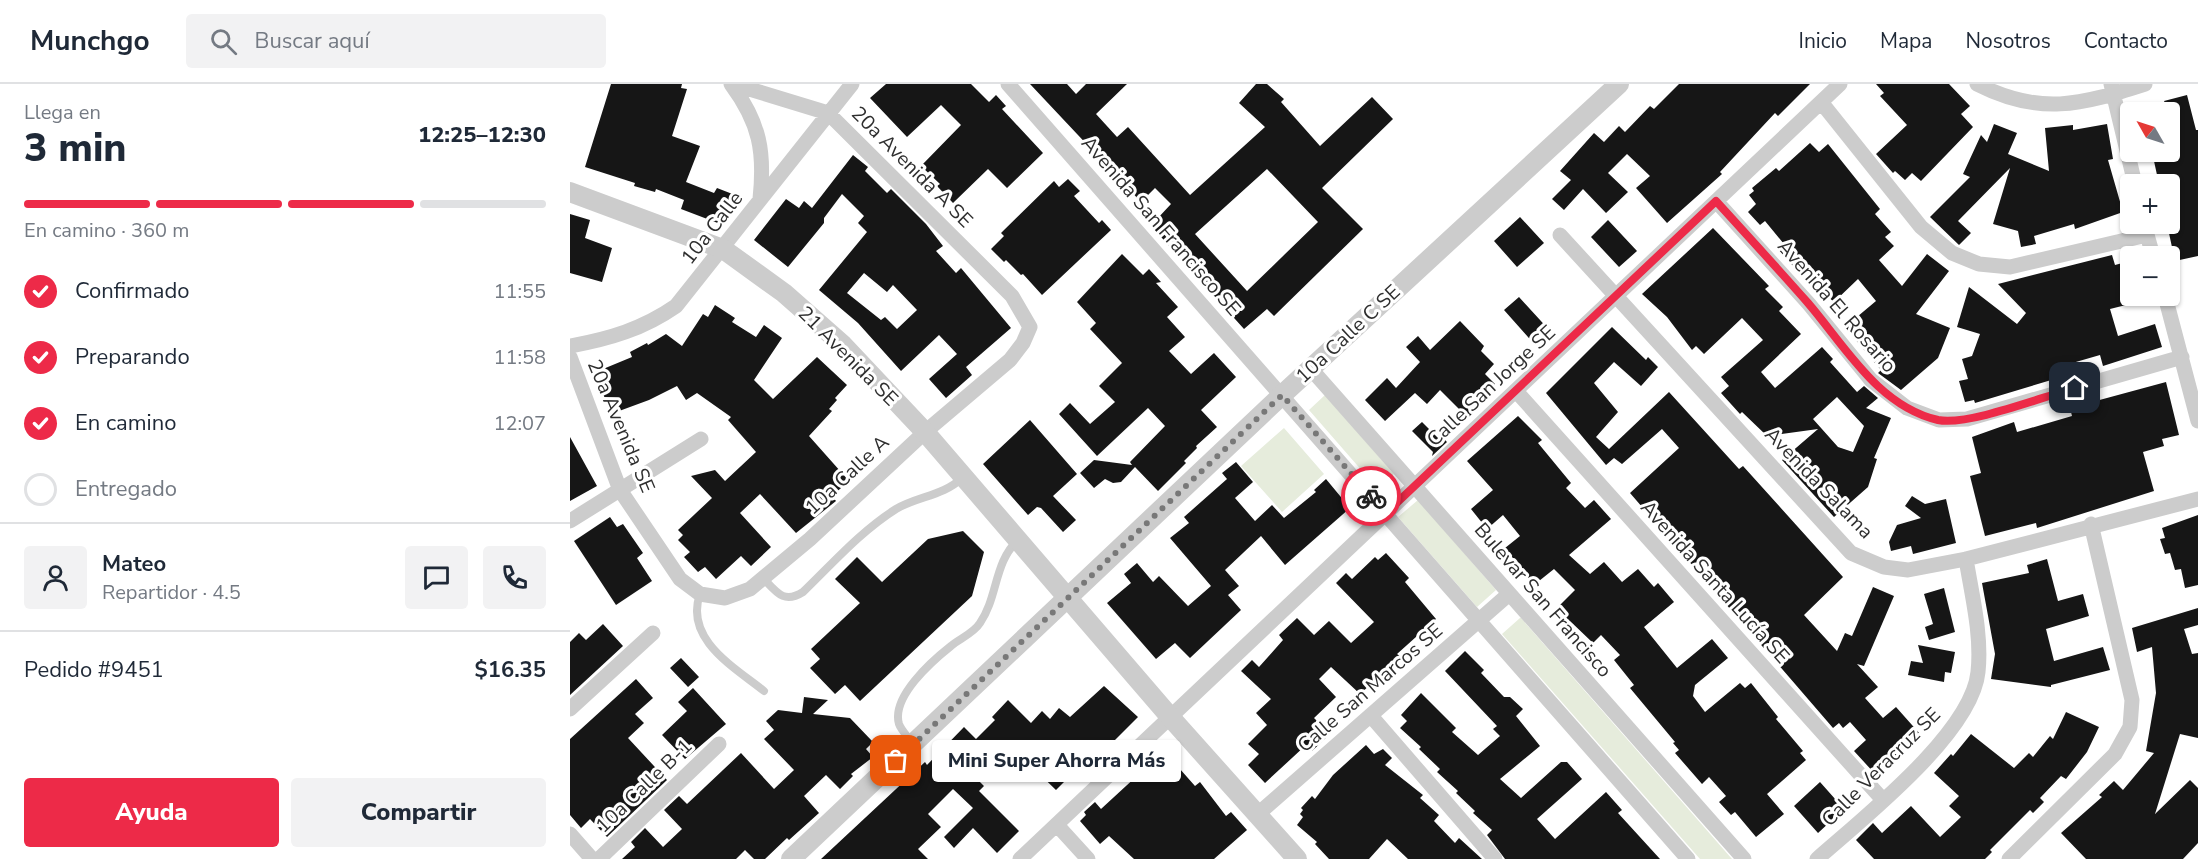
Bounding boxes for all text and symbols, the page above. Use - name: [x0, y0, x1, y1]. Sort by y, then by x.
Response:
- search box: [186, 14, 606, 68]
- text: Munchgo: [30, 22, 150, 60]
- icon: search: [207, 25, 240, 58]
- text: Buscar aquí: [255, 26, 370, 56]
- text: Inicio: [1799, 27, 1847, 55]
- text: Mapa: [1880, 27, 1932, 55]
- text: Nosotros: [1965, 27, 2051, 55]
- text: Contacto: [2084, 27, 2168, 55]
- text: Llega en: [24, 99, 101, 126]
- street label: 20a Avenida A SE: [845, 100, 979, 234]
- north arrow: [2120, 102, 2180, 162]
- map controls: [2120, 102, 2180, 306]
- text: 12:25–12:30: [418, 120, 546, 150]
- text: 3 min: [24, 122, 127, 175]
- street label: Avenida San Francisco SE: [1075, 130, 1247, 322]
- button: +: [2120, 174, 2180, 234]
- street label: 10a Calle: [675, 186, 749, 270]
- text: En camino · 360 m: [24, 217, 189, 244]
- street label: Avenida El Rosario: [1772, 234, 1902, 378]
- button: −: [2120, 246, 2180, 306]
- icon: check: [24, 275, 57, 308]
- text: Confirmado: [75, 276, 190, 306]
- text: 11:55: [493, 278, 546, 305]
- street label: 10a Calle C SE: [1290, 279, 1406, 389]
- street label: 21 Avenida SE: [792, 300, 904, 412]
- street label: Calle San Jorge SE: [1421, 319, 1561, 453]
- icon: check: [24, 341, 57, 374]
- text: Preparando: [75, 342, 190, 372]
- text: 11:58: [493, 344, 546, 371]
- street label: 20a Avenida SE: [581, 355, 661, 497]
- pin: [2049, 362, 2100, 413]
- icon: home: [2058, 371, 2091, 404]
- icon: check: [24, 407, 57, 440]
- text: En camino: [75, 408, 176, 438]
- text: 12:07: [493, 410, 546, 437]
- street label: Avenida Salama: [1759, 421, 1879, 545]
- street label: 10a Calle A: [799, 429, 895, 521]
- courier: [1341, 466, 1401, 526]
- text: Entregado: [75, 474, 177, 504]
- icon: bike: [1355, 480, 1388, 513]
- street label: Avenida Santa Lucía SE: [1634, 495, 1796, 669]
- street label: Bulevar San Francisco: [1468, 517, 1618, 683]
- button: person: [24, 546, 87, 609]
- button: chat: [405, 546, 468, 609]
- button: phone: [483, 546, 546, 609]
- text: Mateo: [102, 549, 166, 579]
- text: Repartidor · 4.5: [102, 579, 241, 606]
- street label: Calle San Marcos SE: [1292, 617, 1448, 759]
- text: Pedido #9451: [24, 655, 164, 685]
- text: $16.35: [475, 655, 546, 685]
- street label: Calle Veracruz SE: [1816, 702, 1946, 832]
- street label: 10a Calle B-1: [590, 733, 698, 839]
- pin: [870, 735, 921, 786]
- callout: Mini Super Ahorra Más: [932, 740, 1181, 782]
- icon: bag: [879, 744, 912, 777]
- text: Mini Super Ahorra Más: [948, 747, 1165, 774]
- button: Ayuda: [24, 778, 279, 847]
- button: Compartir: [291, 778, 546, 847]

